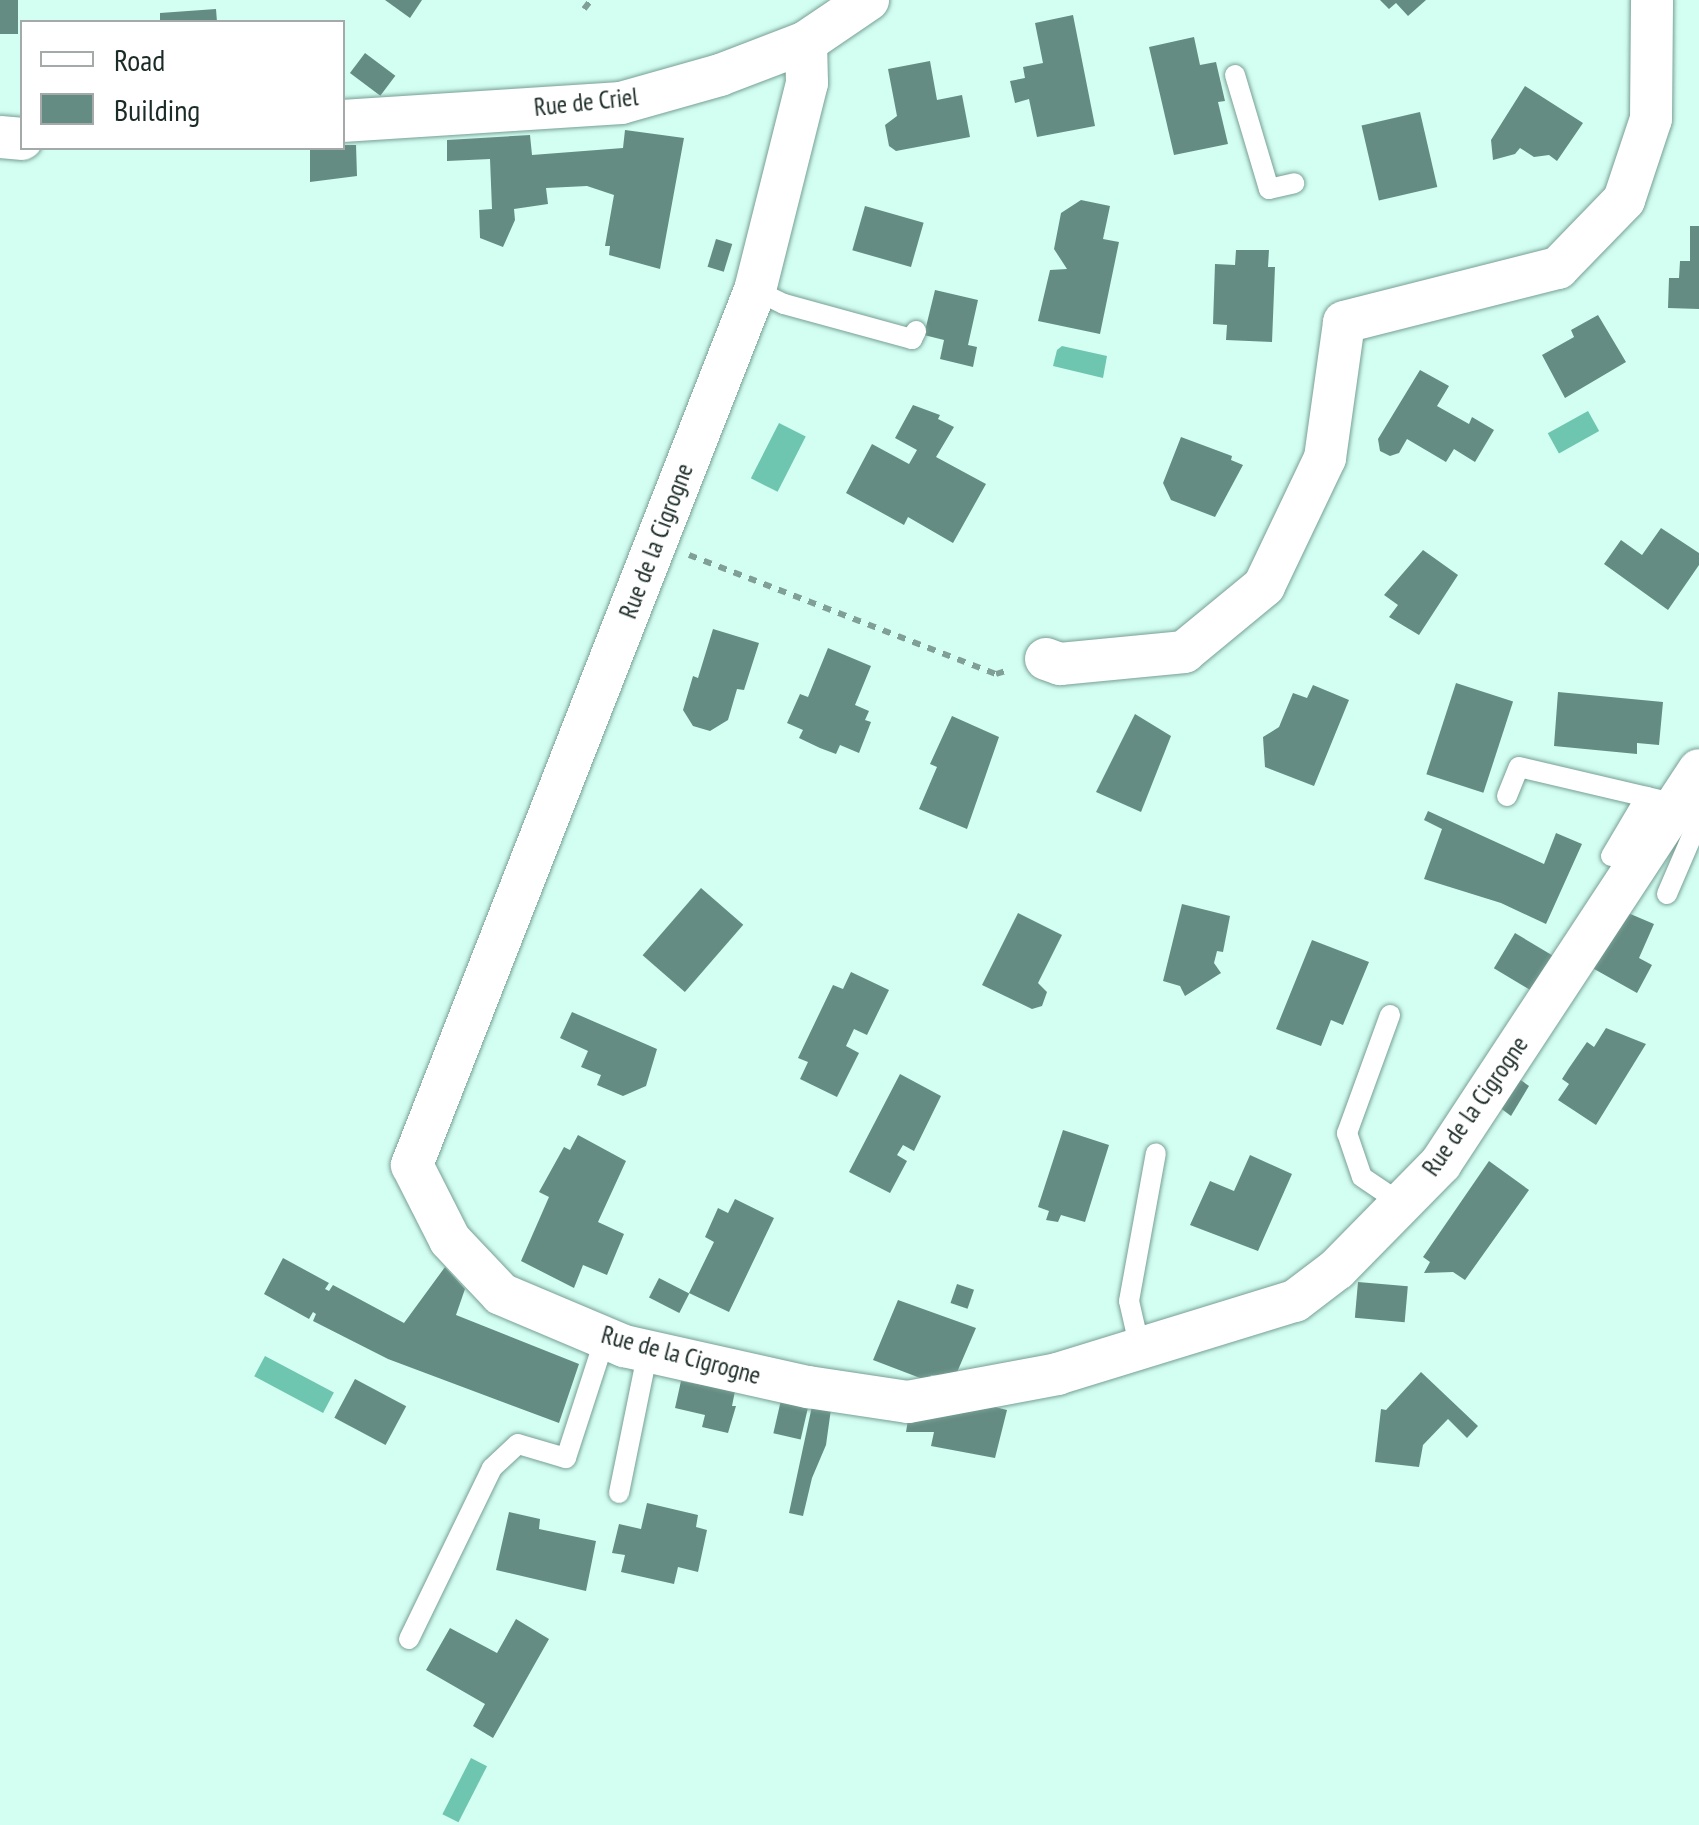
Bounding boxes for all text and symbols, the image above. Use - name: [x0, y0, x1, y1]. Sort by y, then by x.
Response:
- legend: [20, 20, 345, 150]
- text: Road: [114, 40, 165, 79]
- street label: Rue de Criel: [532, 82, 640, 122]
- text: Building: [114, 90, 200, 129]
- street label: Rue de la Cigrogne: [613, 459, 699, 623]
- street label: Rue de la Cigrogne: [1416, 1030, 1534, 1182]
- street label: Rue de la Cigrogne: [598, 1319, 764, 1391]

